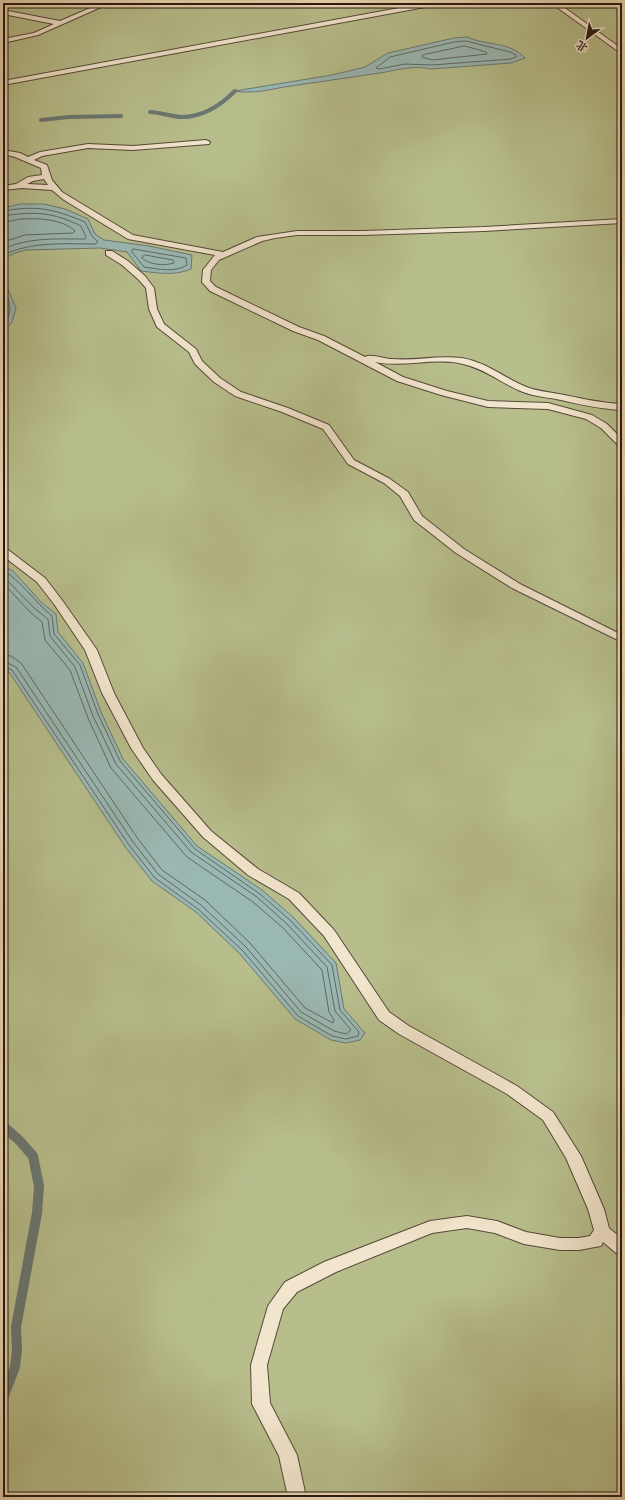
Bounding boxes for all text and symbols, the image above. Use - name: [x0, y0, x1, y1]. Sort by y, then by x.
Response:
- north arrow: [567, 18, 607, 58]
- text: 北: [574, 38, 590, 54]

